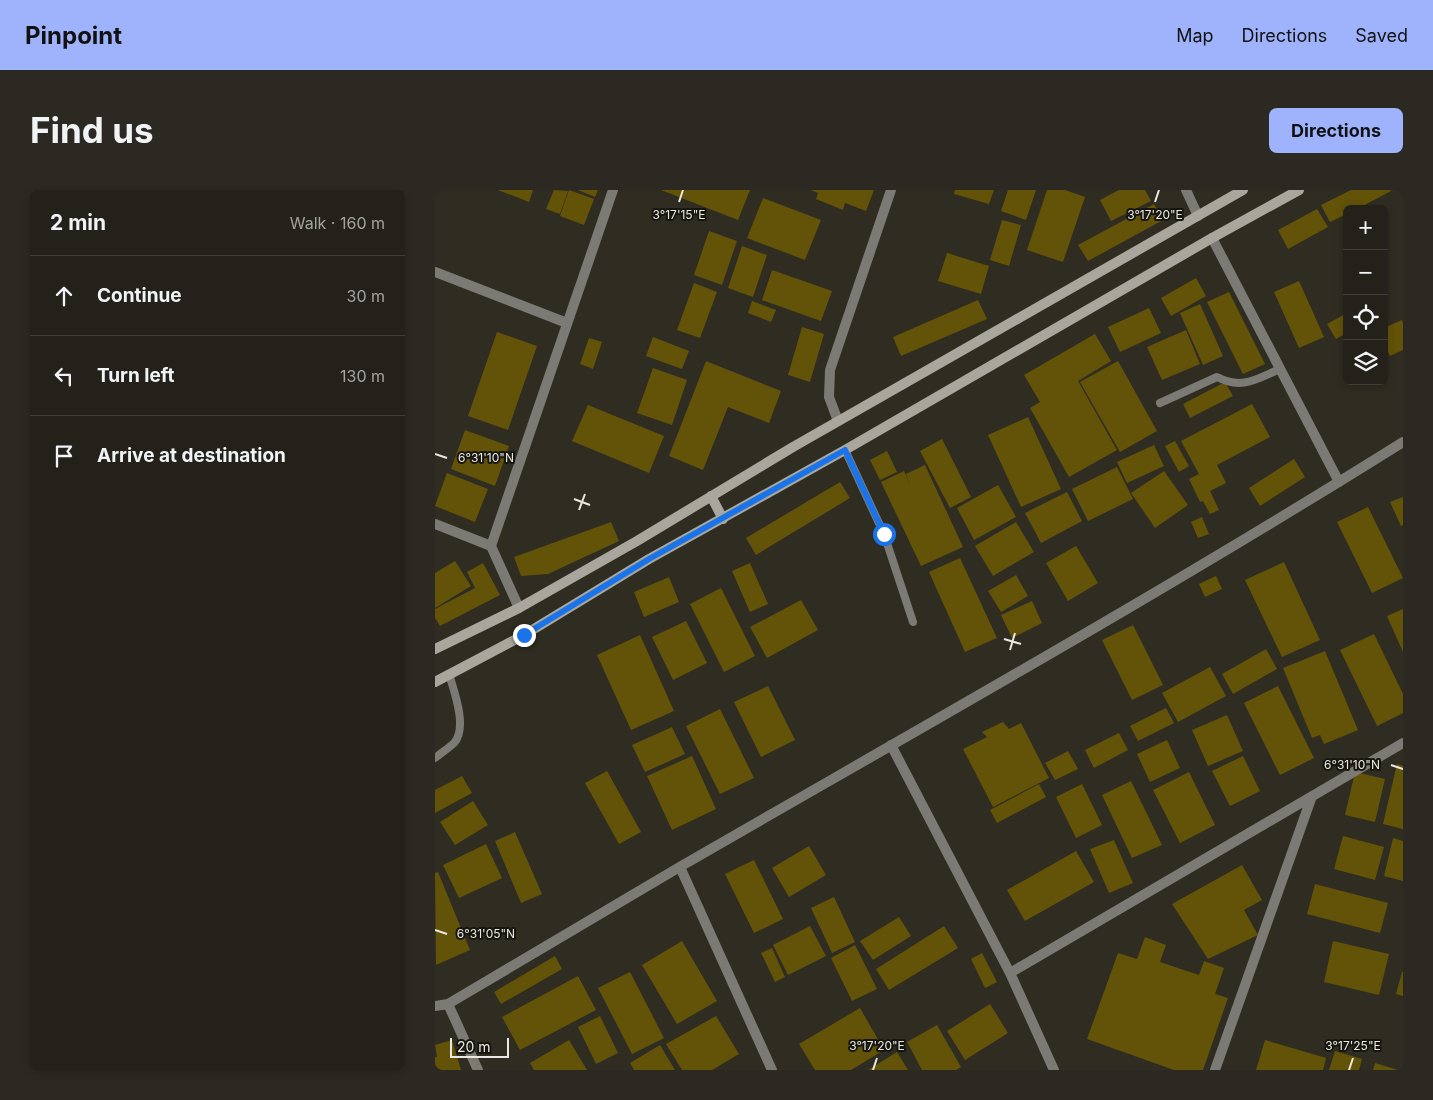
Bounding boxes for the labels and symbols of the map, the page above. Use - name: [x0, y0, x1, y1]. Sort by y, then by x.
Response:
- text: 3°17'15"E: [653, 207, 705, 222]
- text: 3°17'20"E: [1127, 207, 1183, 222]
- text: 6°31'10"N: [458, 450, 514, 465]
- route start: [873, 523, 896, 546]
- route end: [513, 624, 536, 647]
- text: 6°31'10"N: [1324, 757, 1380, 772]
- text: 6°31'05"N: [457, 926, 515, 941]
- scale bar: [450, 1035, 509, 1058]
- text: 3°17'20"E: [849, 1038, 905, 1053]
- text: 3°17'25"E: [1325, 1038, 1381, 1053]

